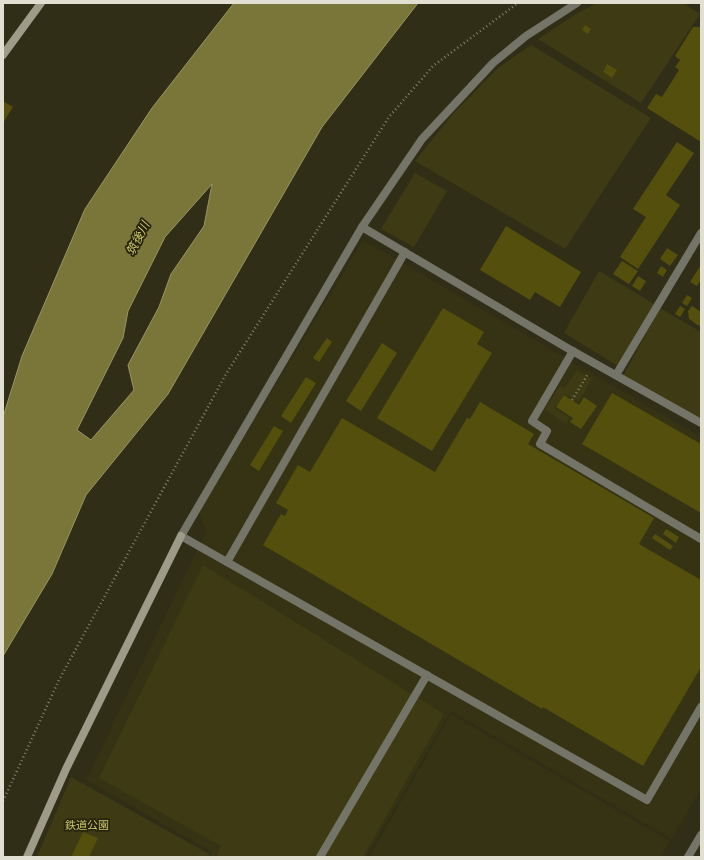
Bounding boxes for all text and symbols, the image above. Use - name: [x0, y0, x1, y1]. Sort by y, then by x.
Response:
- water label: 筑後川: [123, 217, 152, 257]
- park label: 鉄道公園: [65, 818, 109, 831]

